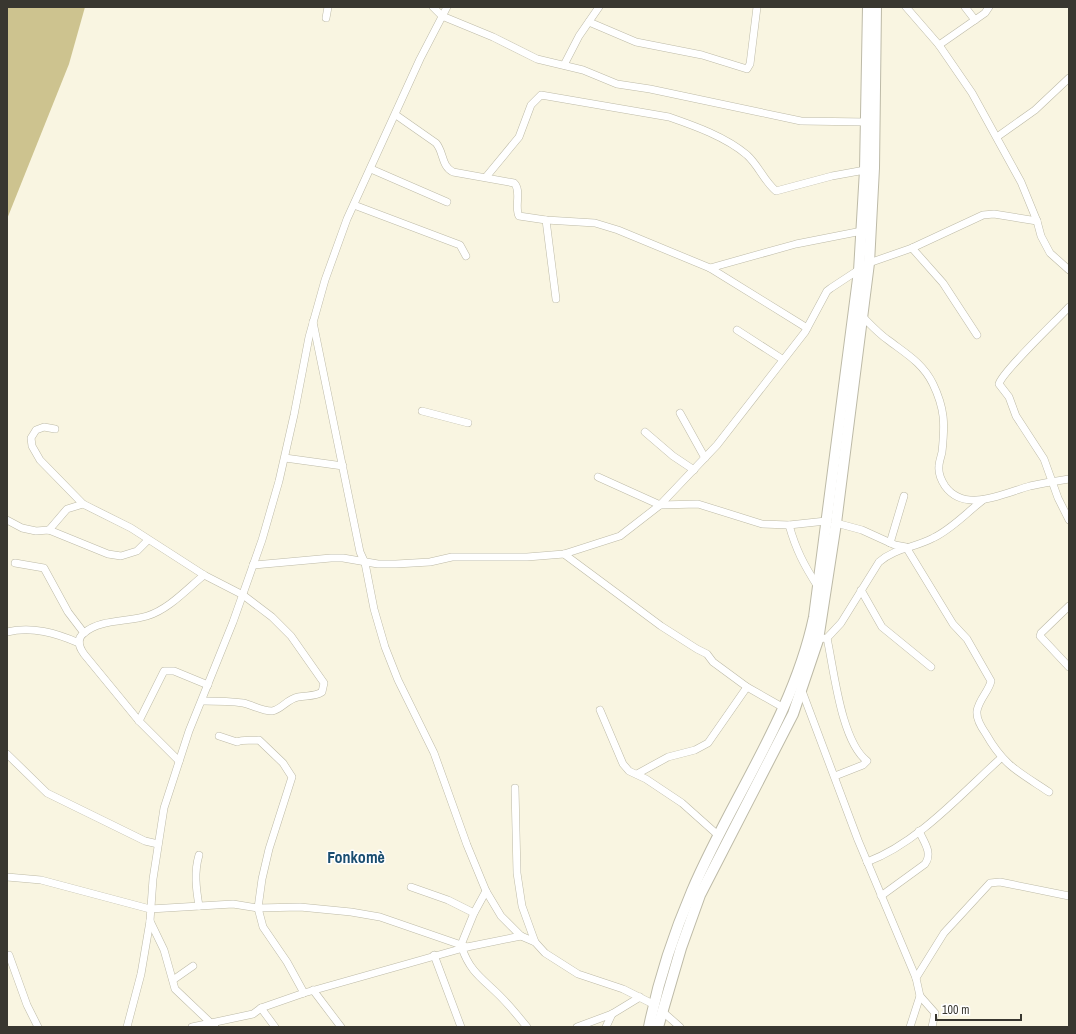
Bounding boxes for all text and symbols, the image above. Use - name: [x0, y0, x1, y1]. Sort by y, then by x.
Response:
- district label: Fonkomè: [327, 846, 385, 868]
- scale bar: [936, 996, 1021, 1022]
- text: 100 m: [942, 1002, 969, 1018]

